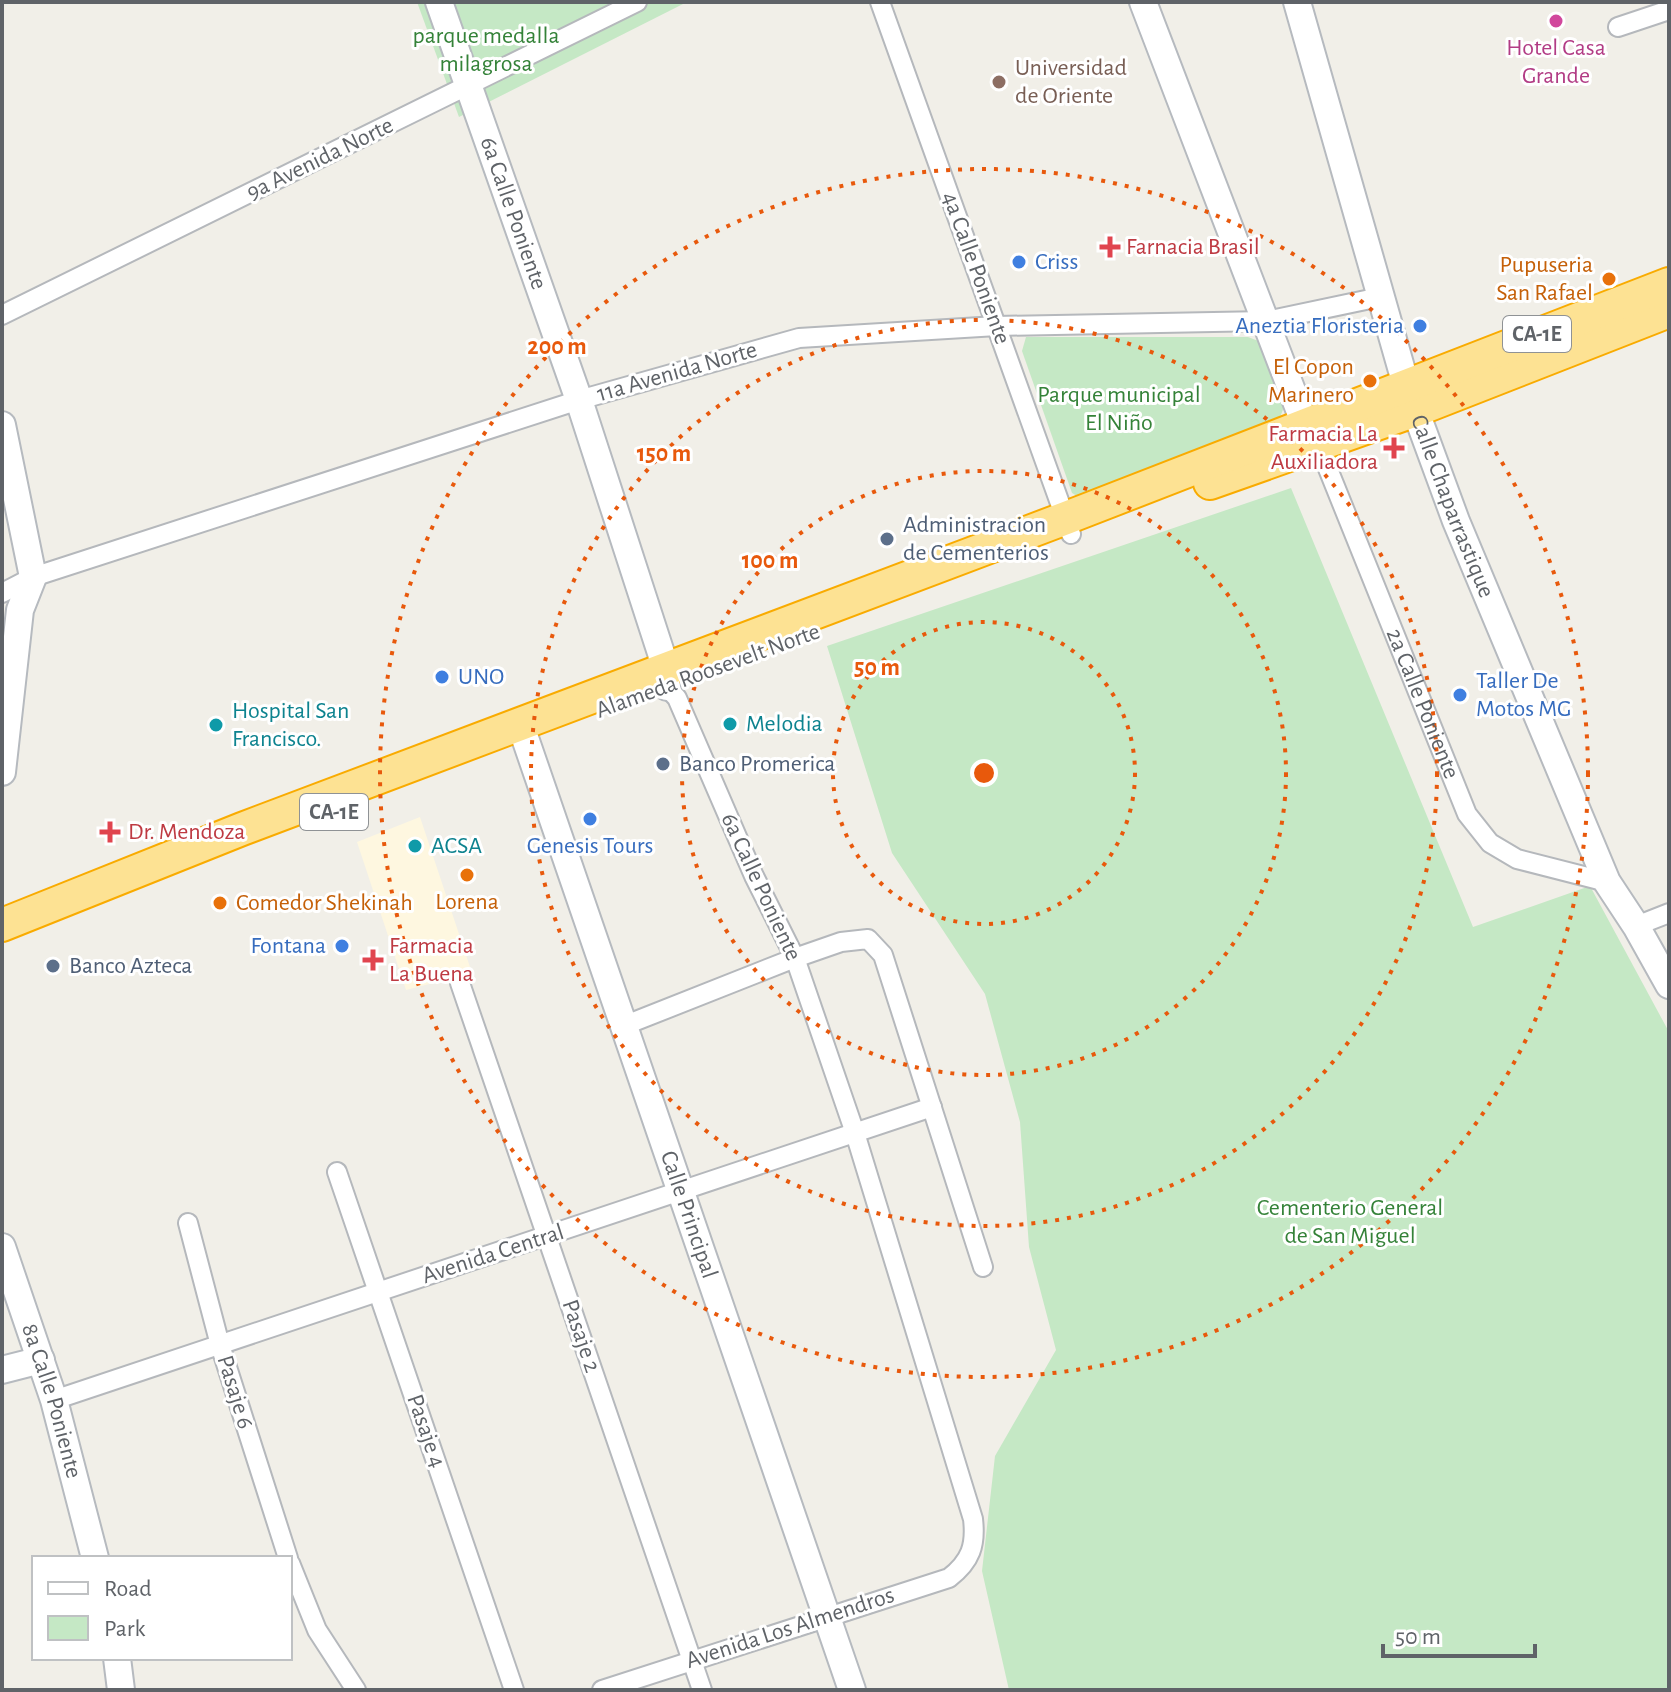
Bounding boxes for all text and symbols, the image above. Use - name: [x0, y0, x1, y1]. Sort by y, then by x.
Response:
- marker: Hotel Casa Grande: [1547, 12, 1565, 30]
- park label: parque medalla milagrosa: [413, 24, 560, 76]
- place label: Hotel Casa Grande: [1506, 36, 1606, 88]
- place label: Universidad de Oriente: [1015, 56, 1127, 108]
- marker: Universidad de Oriente: [990, 73, 1008, 91]
- street label: 9a Avenida Norte: [243, 113, 397, 205]
- street label: 6a Calle Poniente: [475, 134, 551, 293]
- street label: 4a Calle Poniente: [937, 189, 1015, 347]
- place label: Farnacia Brasil: [1126, 235, 1260, 259]
- marker: Farnacia Brasil: [1101, 238, 1119, 256]
- place label: Criss: [1035, 250, 1078, 274]
- marker: Criss: [1010, 253, 1028, 271]
- place label: Pupuseria San Rafael: [1496, 253, 1593, 305]
- marker: Pupuseria San Rafael: [1600, 270, 1618, 288]
- place label: Aneztia Floristeria: [1235, 314, 1404, 338]
- road number: CA-1E: [1503, 316, 1571, 352]
- marker: Aneztia Floristeria: [1411, 317, 1429, 335]
- text: 200 m: [527, 335, 587, 359]
- street label: 11a Avenida Norte: [594, 338, 760, 406]
- place label: El Copon Marinero: [1268, 355, 1354, 407]
- marker: El Copon Marinero: [1361, 372, 1379, 390]
- park label: Parque municipal El Niño: [1037, 383, 1201, 435]
- street label: Calle Chaparrastique: [1406, 412, 1499, 601]
- place label: Farmacia La Auxiliadora: [1268, 422, 1378, 474]
- marker: Farmacia La Auxiliadora: [1385, 439, 1403, 457]
- text: 150 m: [637, 442, 691, 466]
- place label: Administracion de Cementerios: [903, 513, 1049, 565]
- marker: Administracion de Cementerios: [878, 530, 896, 548]
- text: 100 m: [742, 549, 798, 573]
- street label: Alameda Roosevelt Norte: [593, 619, 823, 723]
- street label: 2a Calle Poniente: [1382, 625, 1464, 782]
- text: 50 m: [854, 656, 900, 680]
- place label: UNO: [458, 665, 504, 689]
- marker: UNO: [433, 668, 451, 686]
- place label: Taller De Motos MG: [1476, 669, 1572, 721]
- marker: Taller De Motos MG: [1451, 686, 1469, 704]
- place label: Hospital San Francisco.: [232, 699, 349, 751]
- place label: Melodia: [746, 712, 823, 736]
- marker: Melodia: [721, 715, 739, 733]
- marker: Hospital San Francisco.: [207, 716, 225, 734]
- place label: Banco Promerica: [679, 752, 835, 776]
- marker: Banco Promerica: [654, 755, 672, 773]
- centre of rings: [970, 759, 998, 787]
- road number: CA-1E: [300, 794, 368, 830]
- marker: Genesis Tours: [581, 810, 599, 828]
- street label: 6a Calle Poniente: [716, 810, 806, 964]
- place label: Dr. Mendoza: [128, 820, 245, 844]
- marker: Dr. Mendoza: [99, 821, 121, 843]
- place label: ACSA: [431, 834, 482, 858]
- place label: Genesis Tours: [527, 834, 653, 858]
- marker: ACSA: [406, 837, 424, 855]
- marker: Lorena: [458, 866, 476, 884]
- place label: Lorena: [435, 890, 499, 914]
- place label: Comedor Shekinah: [236, 891, 413, 915]
- marker: Comedor Shekinah: [211, 894, 229, 912]
- place label: Fontana: [251, 934, 326, 958]
- place label: Farmacia La Buena: [389, 934, 474, 986]
- marker: Fontana: [333, 937, 351, 955]
- marker: Farmacia La Buena: [364, 951, 382, 969]
- place label: Banco Azteca: [69, 954, 192, 978]
- marker: Banco Azteca: [44, 957, 62, 975]
- street label: Calle Principal: [656, 1148, 722, 1281]
- park label: Cementerio General de San Miguel: [1257, 1196, 1443, 1248]
- street label: Avenida Central: [419, 1220, 567, 1288]
- street label: Pasaje 2: [557, 1297, 605, 1376]
- street label: 8a Calle Poniente: [17, 1321, 86, 1481]
- street label: Pasaje 6: [212, 1352, 258, 1432]
- street label: Pasaje 4: [402, 1391, 450, 1471]
- legend: [32, 1556, 292, 1660]
- text: Road: [104, 1577, 152, 1601]
- street label: Avenida Los Almendros: [683, 1583, 897, 1673]
- scale bar: [1383, 1608, 1535, 1658]
- text: Park: [104, 1617, 145, 1641]
- text: 50 m: [1395, 1625, 1441, 1649]

